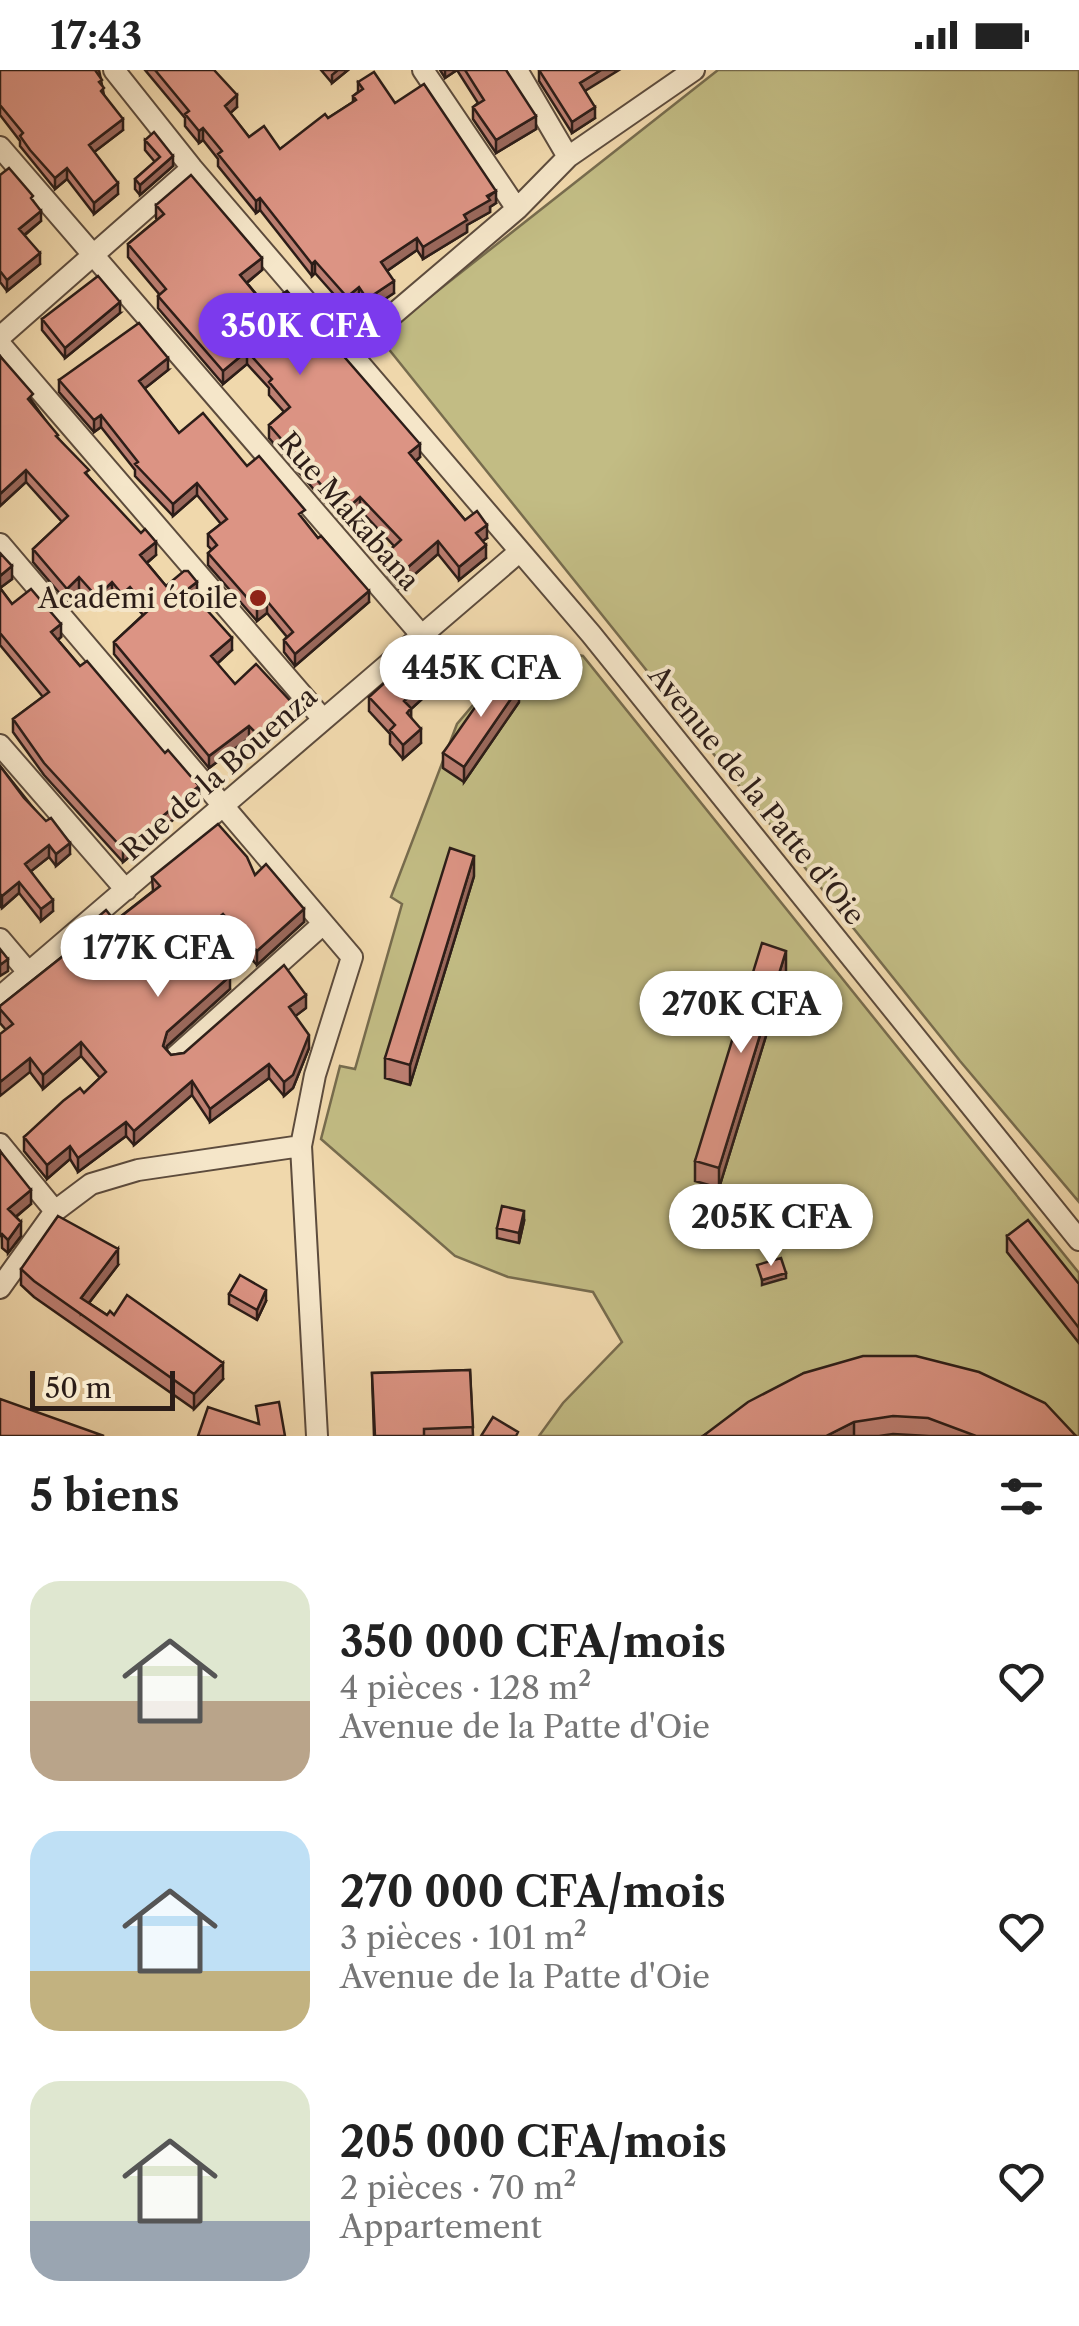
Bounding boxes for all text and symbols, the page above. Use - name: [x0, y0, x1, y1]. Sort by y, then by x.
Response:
- text: 17:43: [50, 12, 142, 59]
- pin: 350K CFA: [197, 293, 403, 378]
- text: 350K CFA: [220, 306, 380, 345]
- street label: Rue Makabana: [271, 425, 427, 597]
- place label: Academi étoile: [37, 581, 238, 615]
- marker: Academi étoile: [247, 587, 269, 609]
- pin: 445K CFA: [378, 635, 584, 720]
- text: 445K CFA: [402, 648, 560, 687]
- street label: Avenue de la Patte d'Oie: [641, 658, 872, 932]
- street label: Rue de la Bouenza: [114, 679, 324, 867]
- pin: 177K CFA: [55, 915, 261, 1000]
- text: 177K CFA: [83, 928, 233, 967]
- pin: 270K CFA: [638, 971, 844, 1056]
- text: 270K CFA: [661, 984, 821, 1023]
- pin: 205K CFA: [668, 1184, 874, 1269]
- text: 205K CFA: [691, 1197, 851, 1236]
- scale bar: [30, 1366, 175, 1410]
- text: 50 m: [45, 1371, 112, 1405]
- icon: filters: [994, 1469, 1049, 1524]
- text: 5 biens: [30, 1470, 179, 1522]
- text: 350 000 CFA/mois: [340, 1616, 726, 1668]
- icon: home: [110, 1621, 230, 1741]
- icon: heart: [994, 1654, 1049, 1709]
- text: 4 pièces · 128 m²: [340, 1668, 591, 1707]
- text: Avenue de la Patte d'Oie: [340, 1707, 710, 1746]
- text: 270 000 CFA/mois: [340, 1866, 726, 1918]
- icon: home: [110, 1871, 230, 1991]
- icon: heart: [994, 1904, 1049, 1959]
- text: 3 pièces · 101 m²: [340, 1918, 587, 1957]
- text: Avenue de la Patte d'Oie: [340, 1957, 710, 1996]
- text: 205 000 CFA/mois: [340, 2116, 727, 2168]
- icon: home: [110, 2121, 230, 2241]
- icon: heart: [994, 2154, 1049, 2209]
- text: 2 pièces · 70 m²: [340, 2168, 576, 2207]
- text: Appartement: [340, 2207, 542, 2246]

